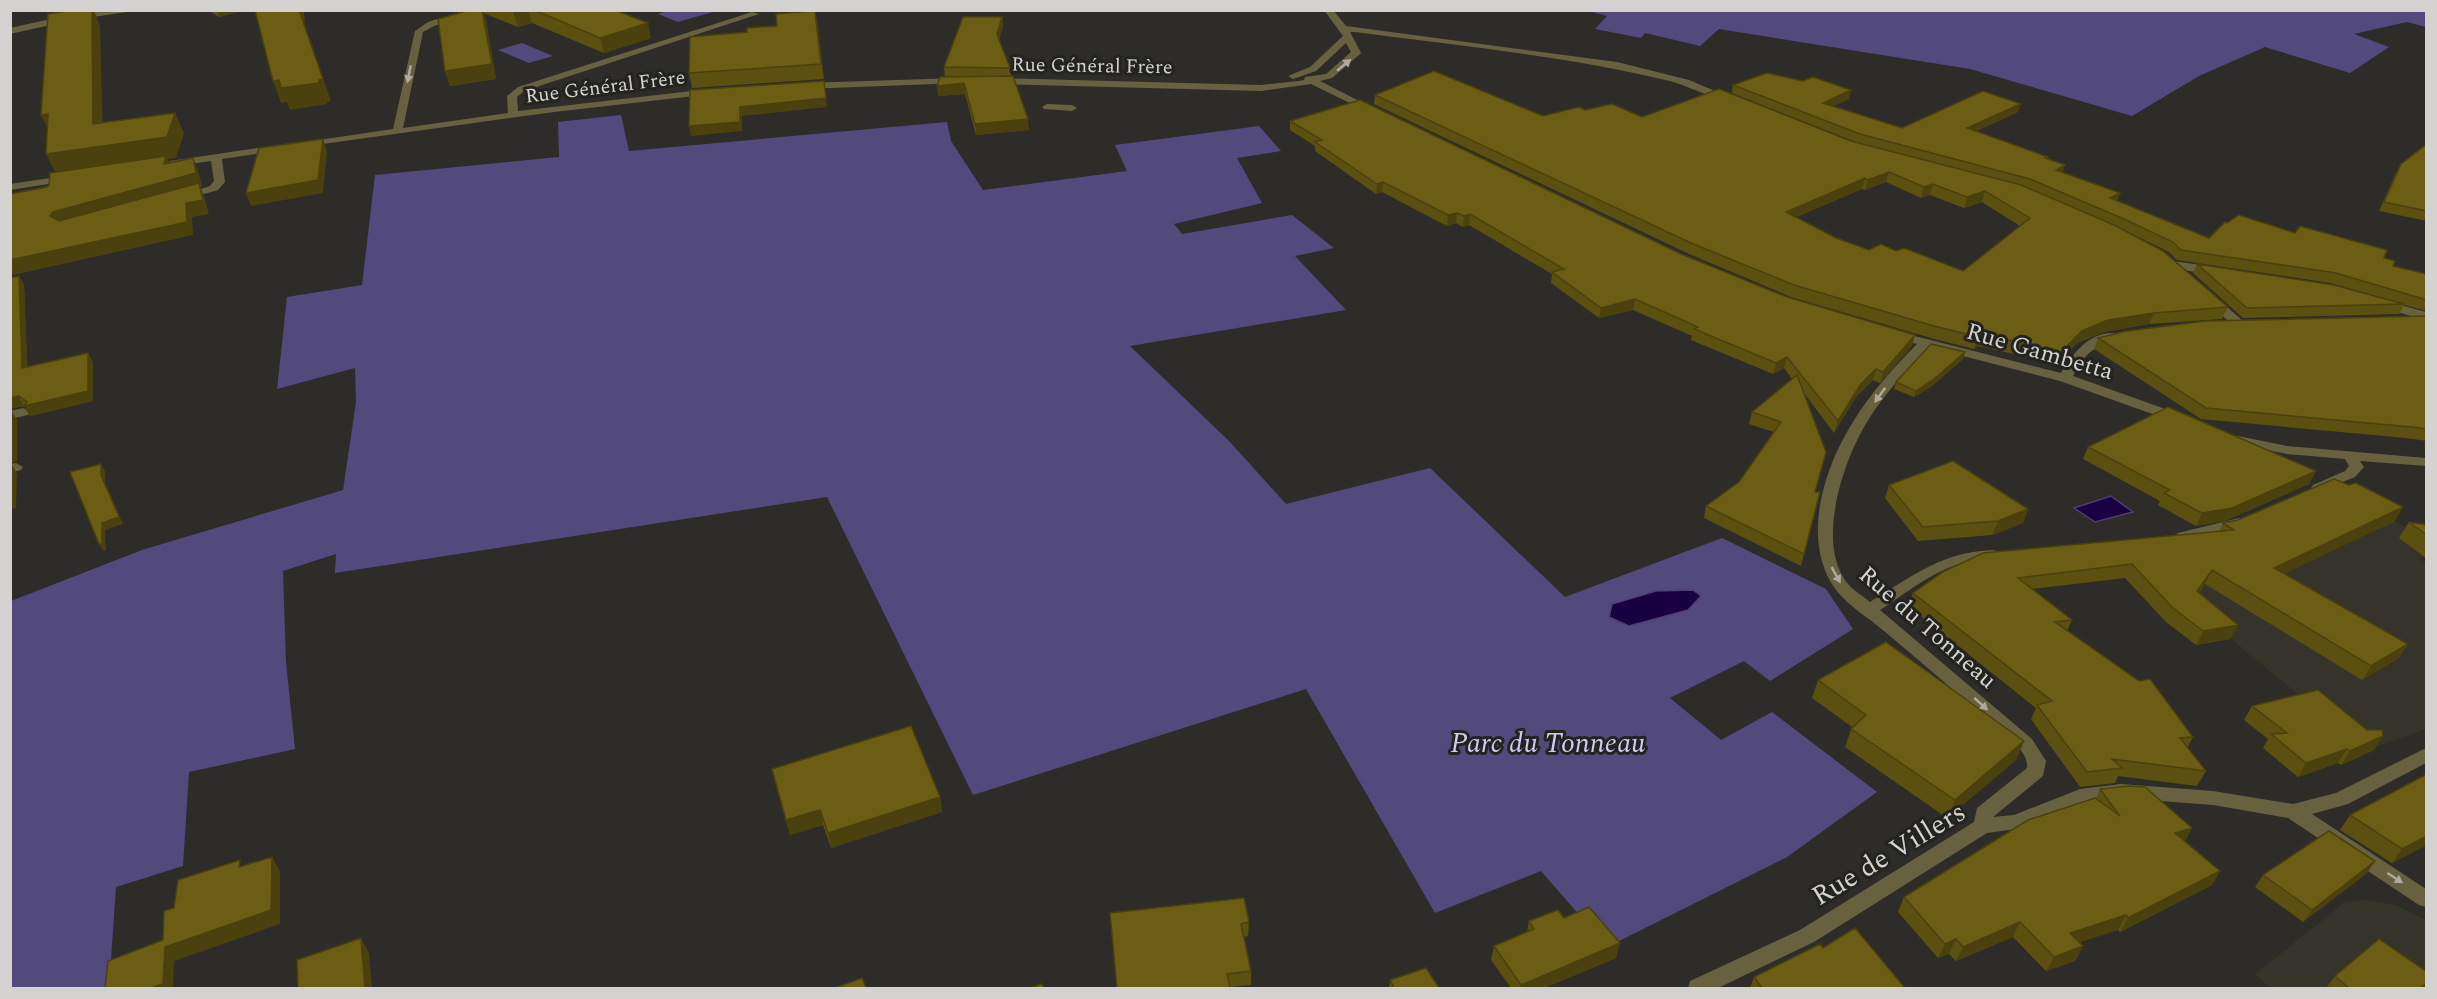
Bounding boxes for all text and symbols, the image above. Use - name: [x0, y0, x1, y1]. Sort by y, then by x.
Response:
- street label: Rue Général Frère: [1011, 50, 1173, 82]
- one-way arrow: [1336, 59, 1351, 72]
- street label: Rue Général Frère: [523, 62, 687, 112]
- one-way arrow: [404, 64, 413, 83]
- street label: Rue Gambetta: [1962, 314, 2118, 390]
- one-way arrow: [1874, 387, 1886, 403]
- street label: Rue du Tonneau: [1850, 558, 2004, 698]
- one-way arrow: [1831, 567, 1841, 584]
- one-way arrow: [1974, 697, 1989, 711]
- park label: Parc du Tonneau: [1451, 722, 1646, 765]
- street label: Rue de Villers: [1803, 791, 1974, 917]
- one-way arrow: [2386, 872, 2402, 884]

